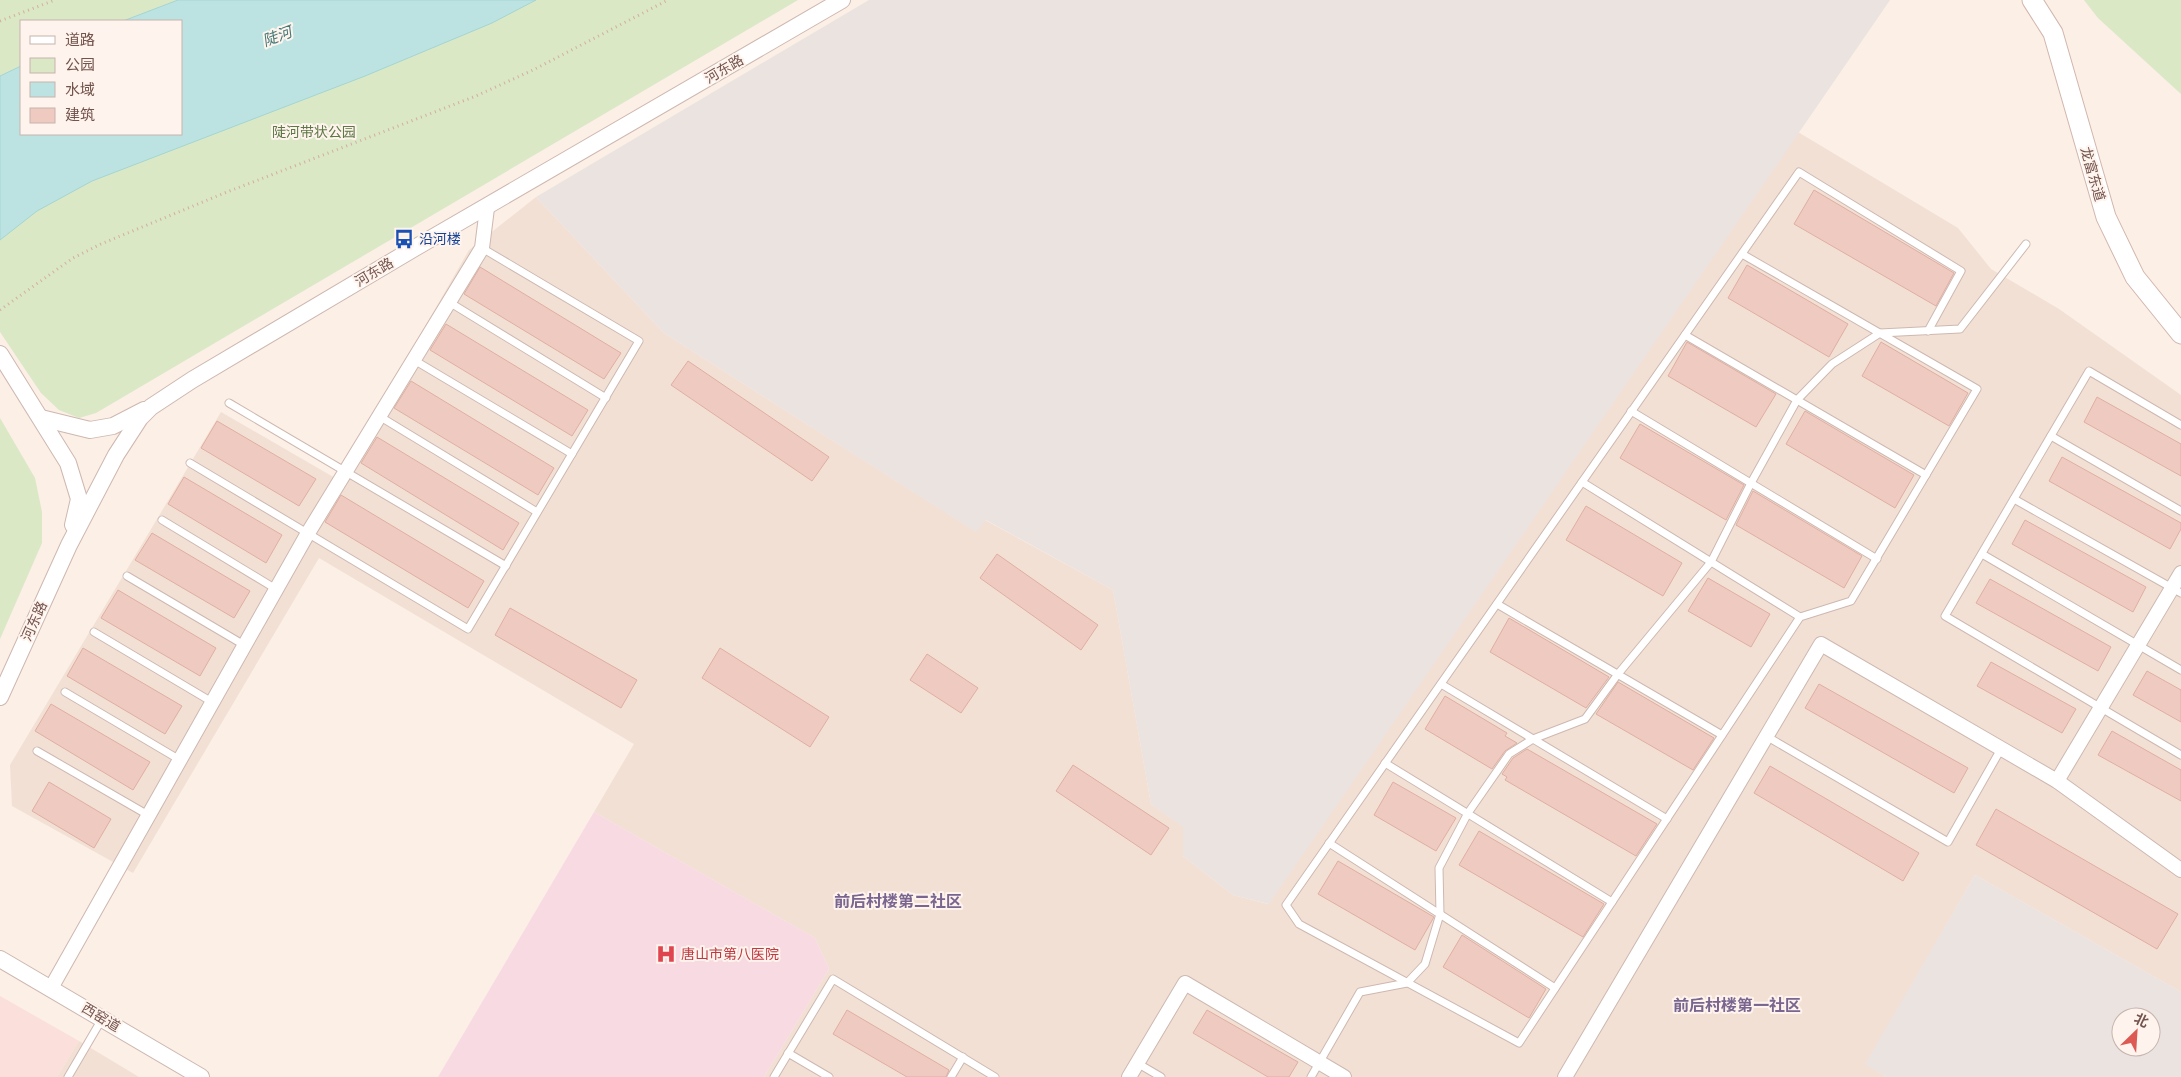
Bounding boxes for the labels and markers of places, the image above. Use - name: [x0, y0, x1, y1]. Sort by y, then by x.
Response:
- bus stop icon: 沿河楼: [393, 228, 415, 250]
- place label: 沿河楼: [419, 231, 461, 247]
- hospital icon: 唐山市第八医院: [655, 943, 677, 965]
- place label: 唐山市第八医院: [681, 946, 779, 962]

